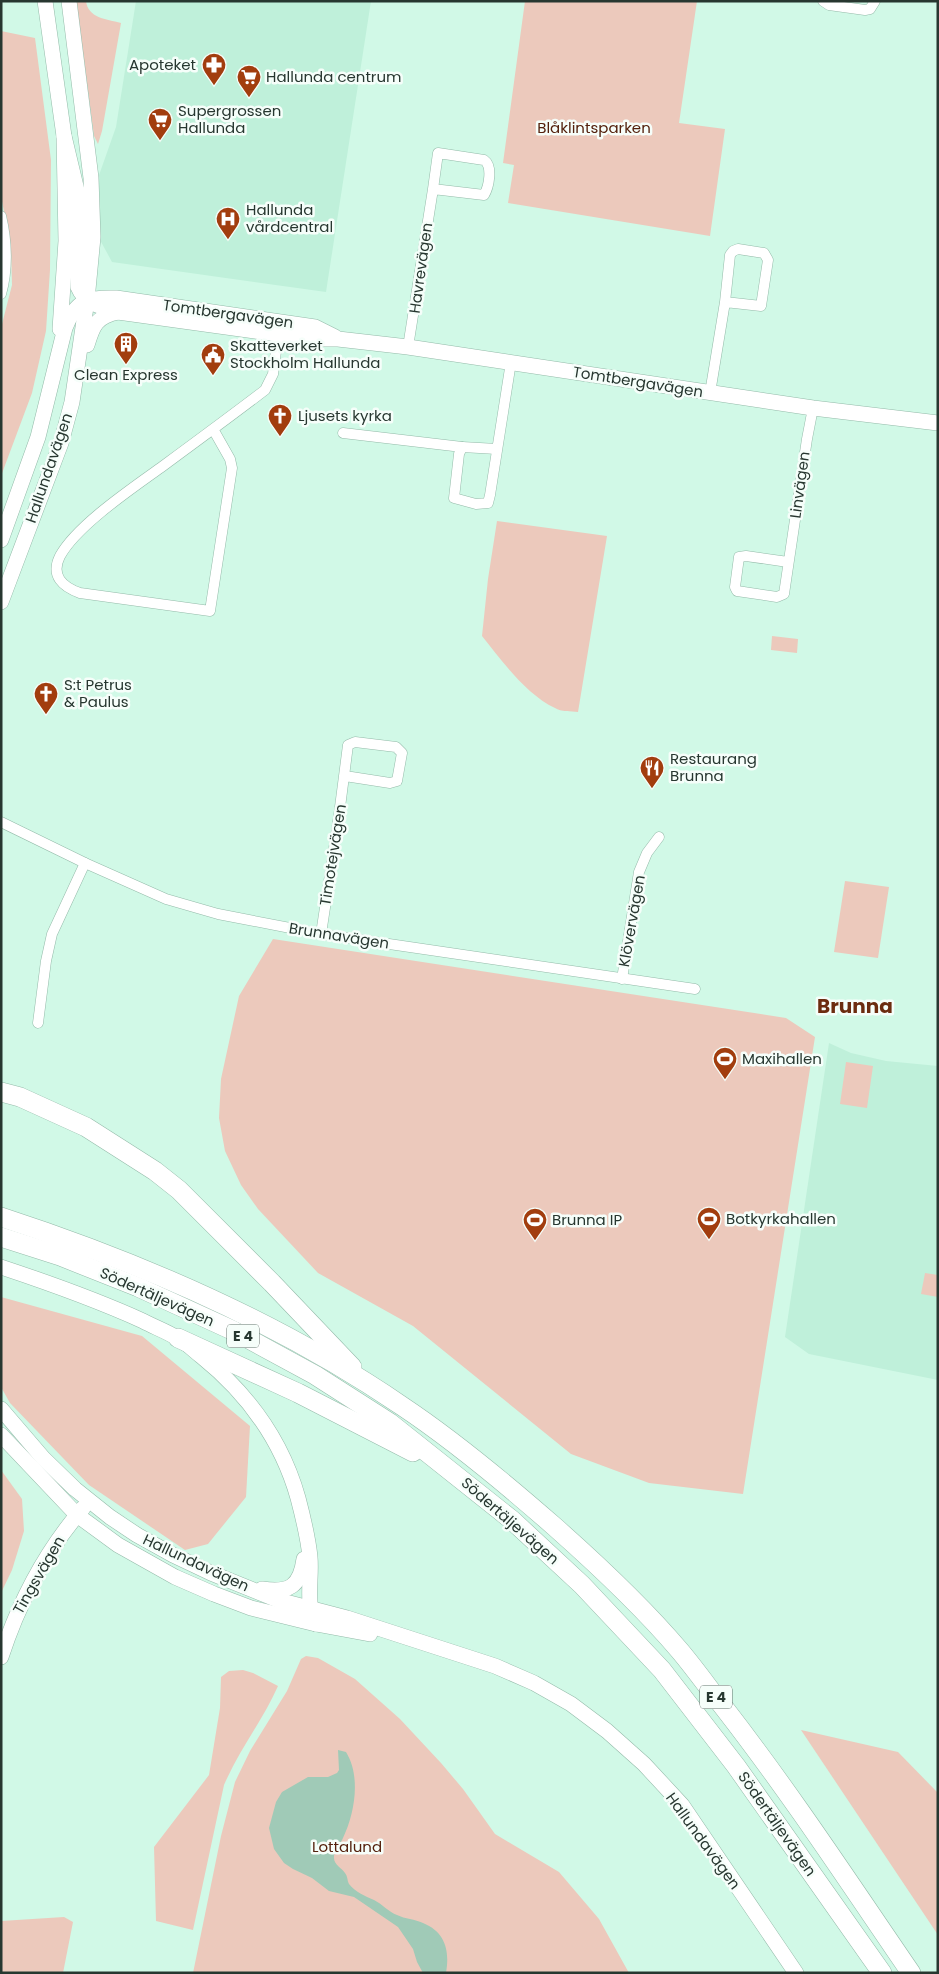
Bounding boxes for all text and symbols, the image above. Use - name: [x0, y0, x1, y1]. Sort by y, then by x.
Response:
- pharmacy icon: Apoteket: [201, 52, 227, 86]
- place label: Apoteket: [129, 54, 196, 75]
- supermarket icon: Hallunda centrum: [236, 64, 262, 98]
- place label: Hallunda centrum: [266, 66, 402, 87]
- place label: Supergrossen Hallunda: [178, 100, 281, 138]
- supermarket icon: Supergrossen Hallunda: [147, 107, 173, 141]
- park label: Blåklintsparken: [537, 117, 651, 138]
- place label: Hallunda vårdcentral: [246, 199, 333, 237]
- hospital icon: Hallunda vårdcentral: [215, 206, 241, 240]
- street label: Havrevägen: [404, 221, 437, 315]
- street label: Tomtbergavägen: [161, 294, 295, 333]
- building icon: Clean Express: [113, 331, 139, 365]
- place label: Skatteverket Stockholm Hallunda: [230, 335, 380, 373]
- public building icon: Skatteverket Stockholm Hallunda: [200, 342, 226, 376]
- street label: Tomtbergavägen: [571, 361, 705, 402]
- place label: Clean Express: [74, 364, 178, 385]
- church icon: Ljusets kyrka: [267, 403, 293, 437]
- place label: Ljusets kyrka: [298, 405, 392, 426]
- street label: Hallundavägen: [20, 410, 77, 526]
- street label: Linvägen: [784, 450, 815, 520]
- place label: S:t Petrus & Paulus: [64, 674, 132, 712]
- church icon: S:t Petrus & Paulus: [33, 681, 59, 715]
- place label: Restaurang Brunna: [670, 748, 757, 786]
- restaurant icon: Restaurang Brunna: [639, 755, 665, 789]
- street label: Timotejvägen: [314, 802, 351, 907]
- street label: Klövervägen: [613, 873, 650, 969]
- street label: Brunnavägen: [287, 917, 391, 954]
- district label: Brunna: [817, 992, 893, 1020]
- sports icon: Maxihallen: [712, 1046, 738, 1080]
- place label: Maxihallen: [742, 1048, 822, 1069]
- sports icon: Botkyrkahallen: [696, 1206, 722, 1240]
- sports icon: Brunna IP: [522, 1207, 548, 1241]
- place label: Botkyrkahallen: [726, 1208, 836, 1229]
- place label: Brunna IP: [552, 1209, 622, 1230]
- street label: Södertäljevägen: [97, 1262, 218, 1331]
- road number: E 4: [227, 1324, 259, 1348]
- street label: Södertäljevägen: [457, 1472, 564, 1569]
- street label: Hallundavägen: [140, 1529, 253, 1596]
- street label: Tingsvägen: [8, 1532, 69, 1618]
- road number: E 4: [700, 1685, 732, 1708]
- street label: Södertäljevägen: [733, 1767, 821, 1880]
- street label: Hallundavägen: [661, 1788, 746, 1893]
- park label: Lottalund: [312, 1836, 382, 1857]

